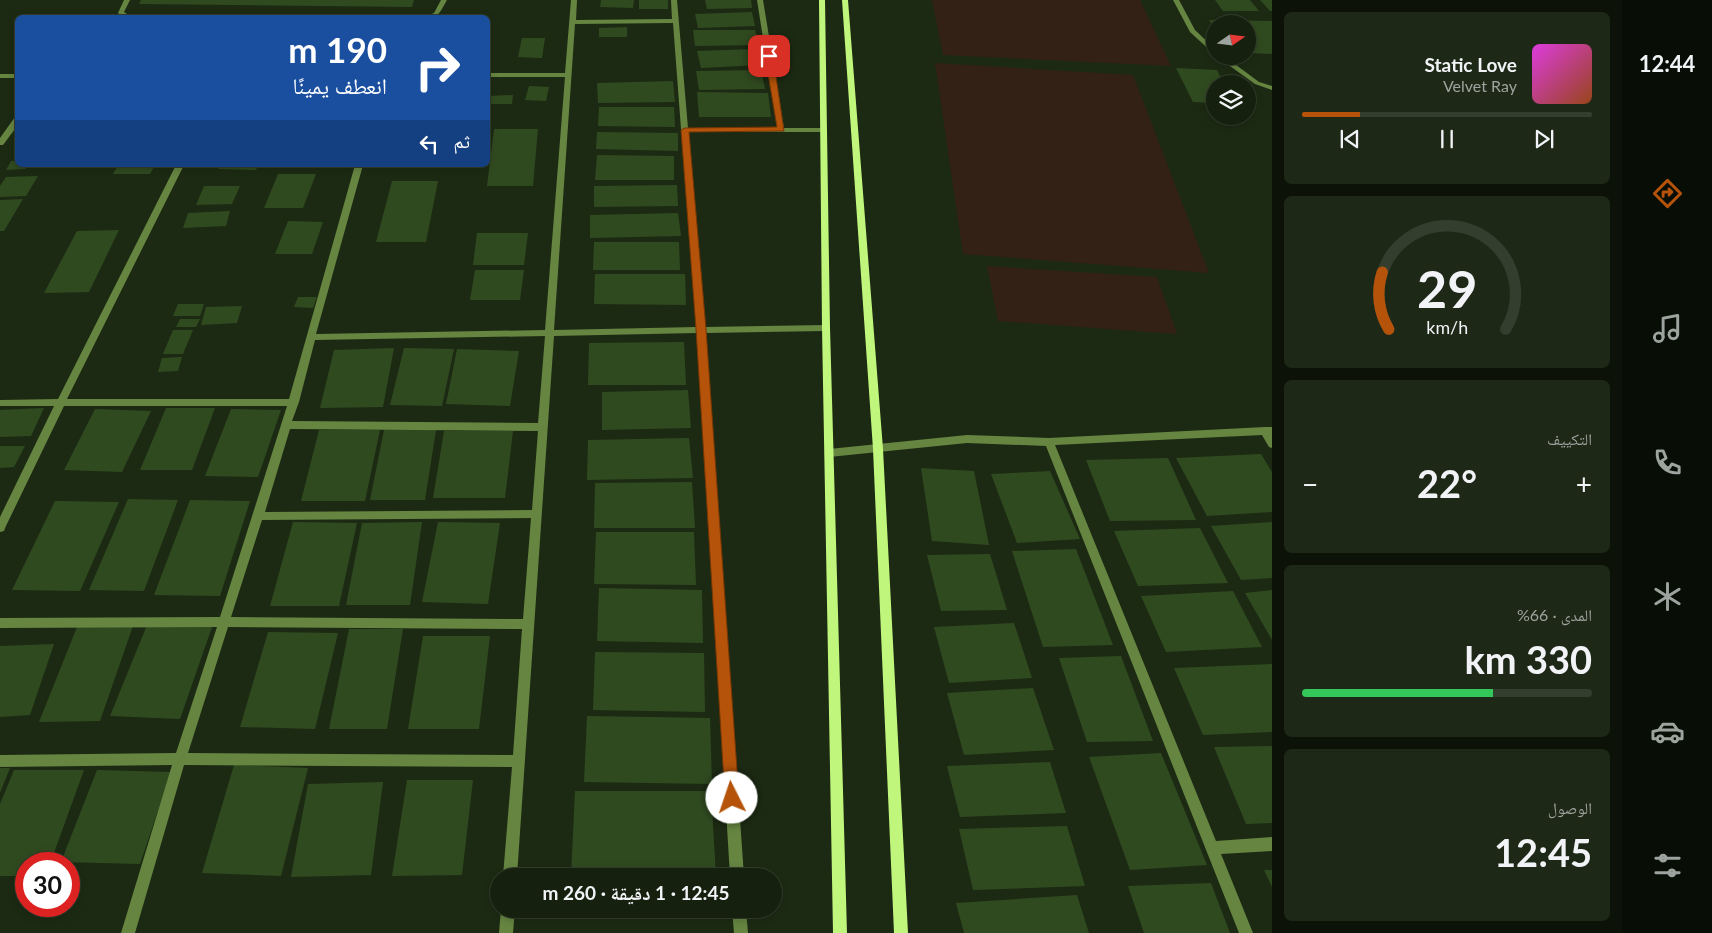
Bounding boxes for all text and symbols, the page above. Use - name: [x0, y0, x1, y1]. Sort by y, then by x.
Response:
- north arrow: [1206, 15, 1256, 65]
- map controls: [1206, 15, 1256, 125]
- text: 190 m: [288, 28, 387, 70]
- icon: right: [405, 35, 470, 100]
- pin: [748, 35, 790, 77]
- icon: arrive: [755, 42, 783, 70]
- text: 12:44: [1639, 50, 1695, 77]
- text: Static Love: [1425, 53, 1517, 76]
- text: انعطف يمينًا: [293, 72, 387, 99]
- button: layers: [1206, 75, 1256, 125]
- text: Velvet Ray: [1443, 76, 1517, 95]
- icon: previous: [1336, 125, 1364, 153]
- icon: pause: [1433, 125, 1461, 153]
- icon: next: [1530, 125, 1558, 153]
- text: ثم: [453, 129, 470, 152]
- icon: left: [415, 130, 443, 158]
- icon: directions: [1650, 176, 1685, 211]
- text: 29: [1417, 257, 1477, 319]
- icon: music: [1650, 311, 1685, 346]
- text: km/h: [1426, 316, 1468, 338]
- text: التكييف: [1547, 429, 1592, 448]
- icon: phone: [1650, 445, 1685, 480]
- text: 22°: [1417, 460, 1477, 506]
- text: −: [1302, 467, 1318, 501]
- text: +: [1576, 467, 1592, 501]
- icon: climate: [1650, 579, 1685, 614]
- text: المدى · 66%: [1517, 605, 1592, 624]
- text: 330 km: [1465, 636, 1592, 682]
- icon: car: [1650, 714, 1685, 749]
- position arrow: [705, 771, 757, 823]
- text: الوصول: [1548, 798, 1592, 817]
- text: 12:45: [1494, 829, 1592, 875]
- icon: filters: [1650, 848, 1685, 883]
- speed limit sign: 30: [15, 852, 80, 917]
- text: 12:45 · 1 دقيقة · 260 m: [542, 881, 730, 904]

